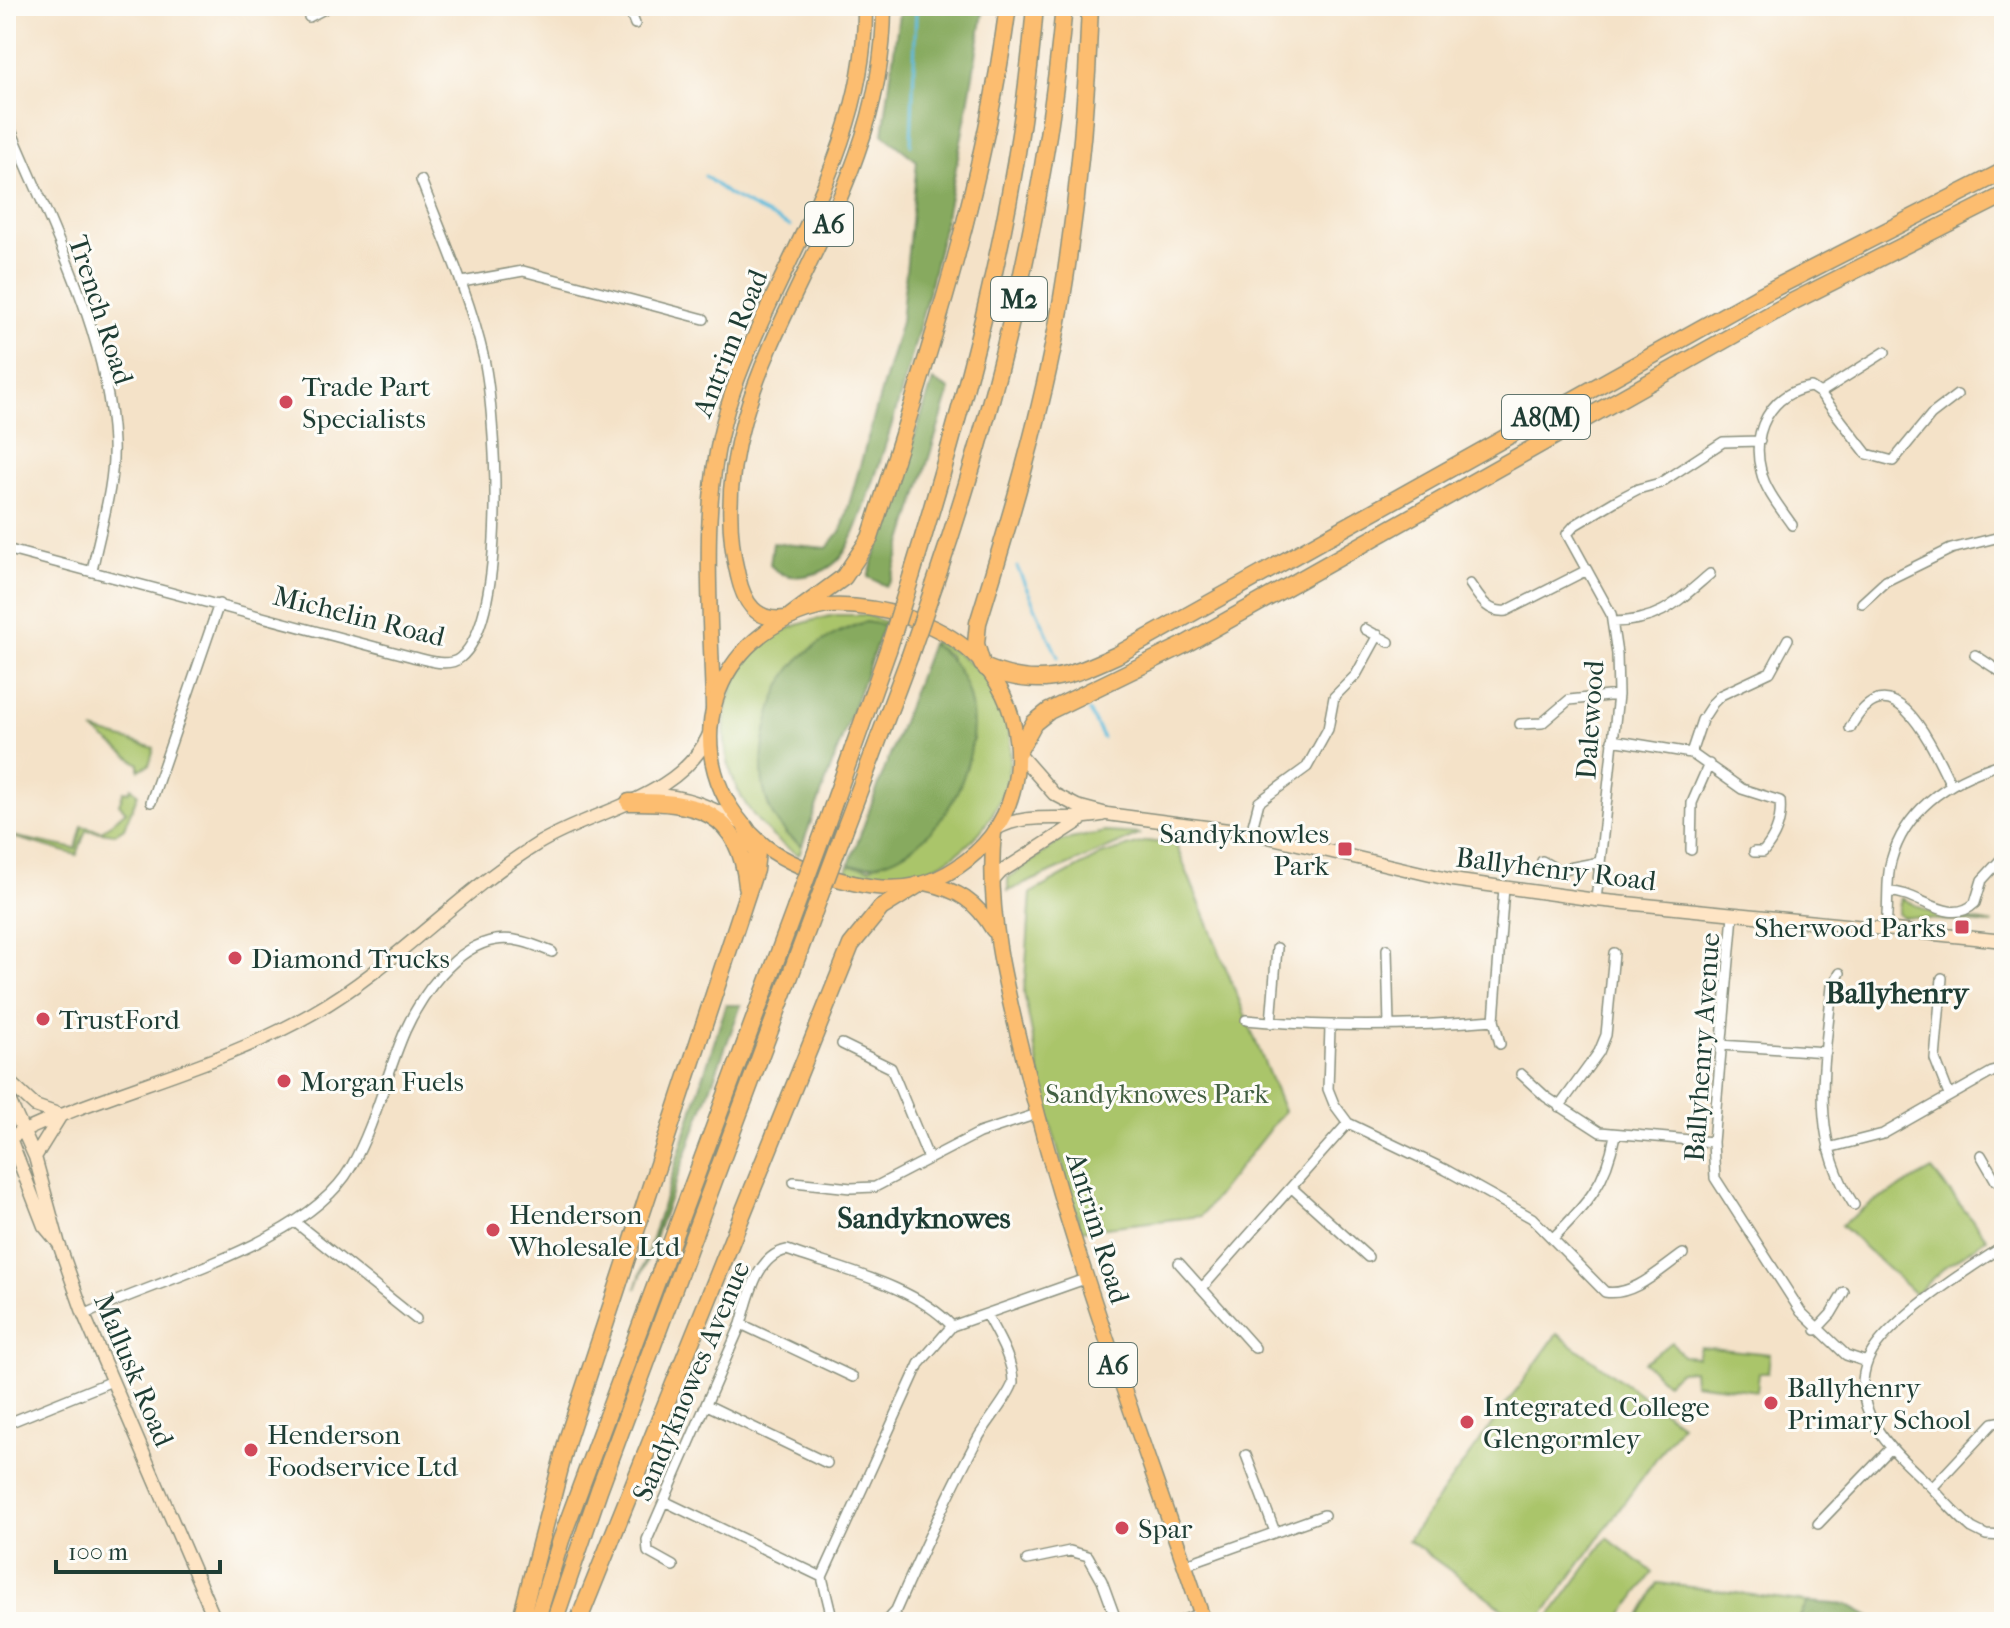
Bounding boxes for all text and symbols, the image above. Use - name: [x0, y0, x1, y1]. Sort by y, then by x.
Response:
- road number: A6: [805, 202, 853, 246]
- street label: Trench Road: [61, 231, 141, 389]
- street label: Antrim Road: [685, 264, 775, 422]
- road number: M2: [991, 277, 1047, 321]
- place label: Trade Part Specialists: [302, 370, 431, 435]
- marker: Trade Part Specialists: [277, 393, 295, 411]
- road number: A8(M): [1502, 395, 1590, 439]
- street label: Michelin Road: [270, 579, 449, 653]
- street label: Dalewood: [1569, 659, 1611, 781]
- place label: Sandyknowles Park: [1159, 817, 1330, 882]
- marker: Sandyknowles Park: [1336, 840, 1354, 858]
- street label: Ballyhenry Road: [1454, 840, 1659, 898]
- place label: Sherwood Parks: [1754, 911, 1946, 944]
- marker: Sherwood Parks: [1953, 918, 1971, 936]
- street label: Ballyhenry Avenue: [1678, 931, 1726, 1163]
- place label: Diamond Trucks: [251, 942, 450, 975]
- marker: Diamond Trucks: [226, 949, 244, 967]
- district label: Ballyhenry: [1826, 976, 1970, 1011]
- place label: TrustFord: [59, 1003, 180, 1036]
- marker: TrustFord: [34, 1010, 52, 1028]
- place label: Morgan Fuels: [300, 1065, 464, 1098]
- marker: Morgan Fuels: [275, 1072, 293, 1090]
- park label: Sandyknowes Park: [1045, 1077, 1269, 1110]
- street label: Antrim Road: [1059, 1148, 1137, 1308]
- place label: Henderson Wholesale Ltd: [508, 1198, 681, 1263]
- district label: Sandyknowes: [837, 1201, 1011, 1236]
- marker: Henderson Wholesale Ltd: [484, 1221, 502, 1239]
- street label: Sandyknowes Avenue: [625, 1256, 757, 1506]
- street label: Mallusk Road: [87, 1289, 181, 1452]
- road number: A6: [1089, 1343, 1137, 1387]
- place label: Ballyhenry Primary School: [1787, 1371, 1972, 1436]
- place label: Integrated College Glengormley: [1483, 1390, 1710, 1455]
- marker: Ballyhenry Primary School: [1762, 1394, 1780, 1412]
- marker: Integrated College Glengormley: [1458, 1413, 1476, 1431]
- place label: Henderson Foodservice Ltd: [267, 1418, 459, 1483]
- marker: Henderson Foodservice Ltd: [242, 1441, 260, 1459]
- place label: Spar: [1138, 1512, 1193, 1545]
- marker: Spar: [1113, 1519, 1131, 1537]
- scale bar: [56, 1524, 220, 1574]
- text: 100 m: [68, 1538, 128, 1566]

